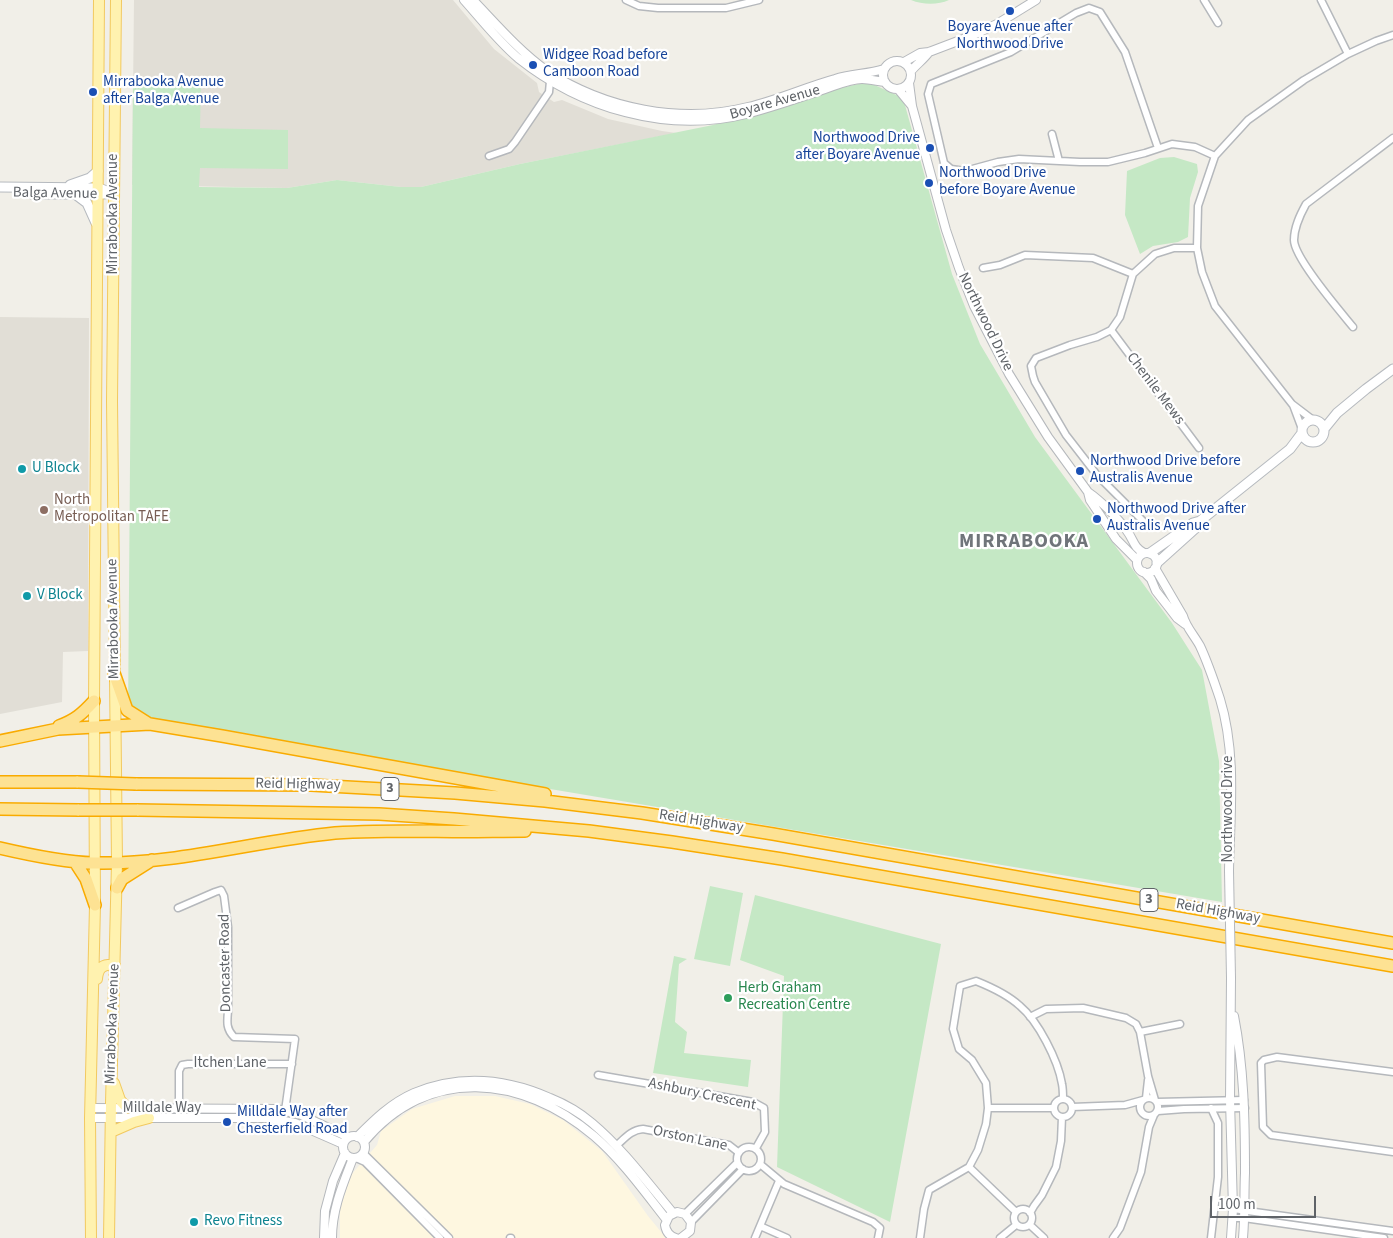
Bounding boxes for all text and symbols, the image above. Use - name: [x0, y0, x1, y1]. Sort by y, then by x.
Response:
- marker: Boyare Avenue after Northwood Drive: [1004, 5, 1016, 17]
- place label: Boyare Avenue after Northwood Drive: [948, 19, 1072, 54]
- place label: Widgee Road before Camboon Road: [543, 47, 668, 82]
- marker: Widgee Road before Camboon Road: [527, 59, 539, 71]
- place label: Mirrabooka Avenue after Balga Avenue: [103, 74, 224, 109]
- street label: Boyare Avenue: [728, 82, 822, 124]
- marker: Mirrabooka Avenue after Balga Avenue: [87, 86, 99, 98]
- place label: Northwood Drive after Boyare Avenue: [795, 130, 920, 165]
- marker: Northwood Drive after Boyare Avenue: [924, 142, 936, 154]
- street label: Mirrabooka Avenue: [105, 154, 123, 274]
- place label: Northwood Drive before Boyare Avenue: [939, 165, 1075, 200]
- marker: Northwood Drive before Boyare Avenue: [923, 177, 935, 189]
- street label: Balga Avenue: [13, 184, 97, 204]
- street label: Northwood Drive: [953, 270, 1017, 374]
- street label: Chenile Mews: [1122, 349, 1188, 429]
- place label: Northwood Drive before Australis Avenue: [1090, 453, 1241, 488]
- place label: U Block: [32, 460, 80, 478]
- marker: U Block: [16, 463, 28, 475]
- marker: Northwood Drive before Australis Avenue: [1074, 465, 1086, 477]
- place label: North Metropolitan TAFE: [54, 492, 169, 527]
- place label: Northwood Drive after Australis Avenue: [1107, 501, 1246, 536]
- marker: North Metropolitan TAFE: [38, 504, 50, 516]
- marker: Northwood Drive after Australis Avenue: [1091, 513, 1103, 525]
- district label: MIRRABOOKA: [958, 531, 1090, 555]
- street label: Mirrabooka Avenue: [104, 558, 124, 680]
- place label: V Block: [37, 587, 83, 605]
- marker: V Block: [21, 590, 33, 602]
- street label: Northwood Drive: [1220, 755, 1238, 863]
- street label: Reid Highway: [255, 775, 341, 795]
- road number: 3: [381, 778, 399, 801]
- street label: Reid Highway: [658, 806, 744, 838]
- road number: 3: [1140, 888, 1158, 912]
- street label: Reid Highway: [1174, 896, 1262, 928]
- street label: Doncaster Road: [216, 914, 236, 1012]
- street label: Mirrabooka Avenue: [102, 963, 124, 1085]
- place label: Herb Graham Recreation Centre: [738, 980, 850, 1015]
- marker: Herb Graham Recreation Centre: [722, 992, 734, 1004]
- street label: Itchen Lane: [194, 1055, 266, 1073]
- street label: Ashbury Crescent: [647, 1075, 757, 1115]
- street label: Milldale Way: [123, 1100, 201, 1118]
- place label: Milldale Way after Chesterfield Road: [237, 1104, 348, 1139]
- marker: Milldale Way after Chesterfield Road: [221, 1116, 233, 1128]
- street label: Orston Lane: [651, 1122, 729, 1156]
- scale bar: [1213, 1186, 1319, 1218]
- text: 100 m: [1218, 1194, 1256, 1215]
- place label: Revo Fitness: [204, 1213, 282, 1231]
- marker: Revo Fitness: [188, 1216, 200, 1228]

